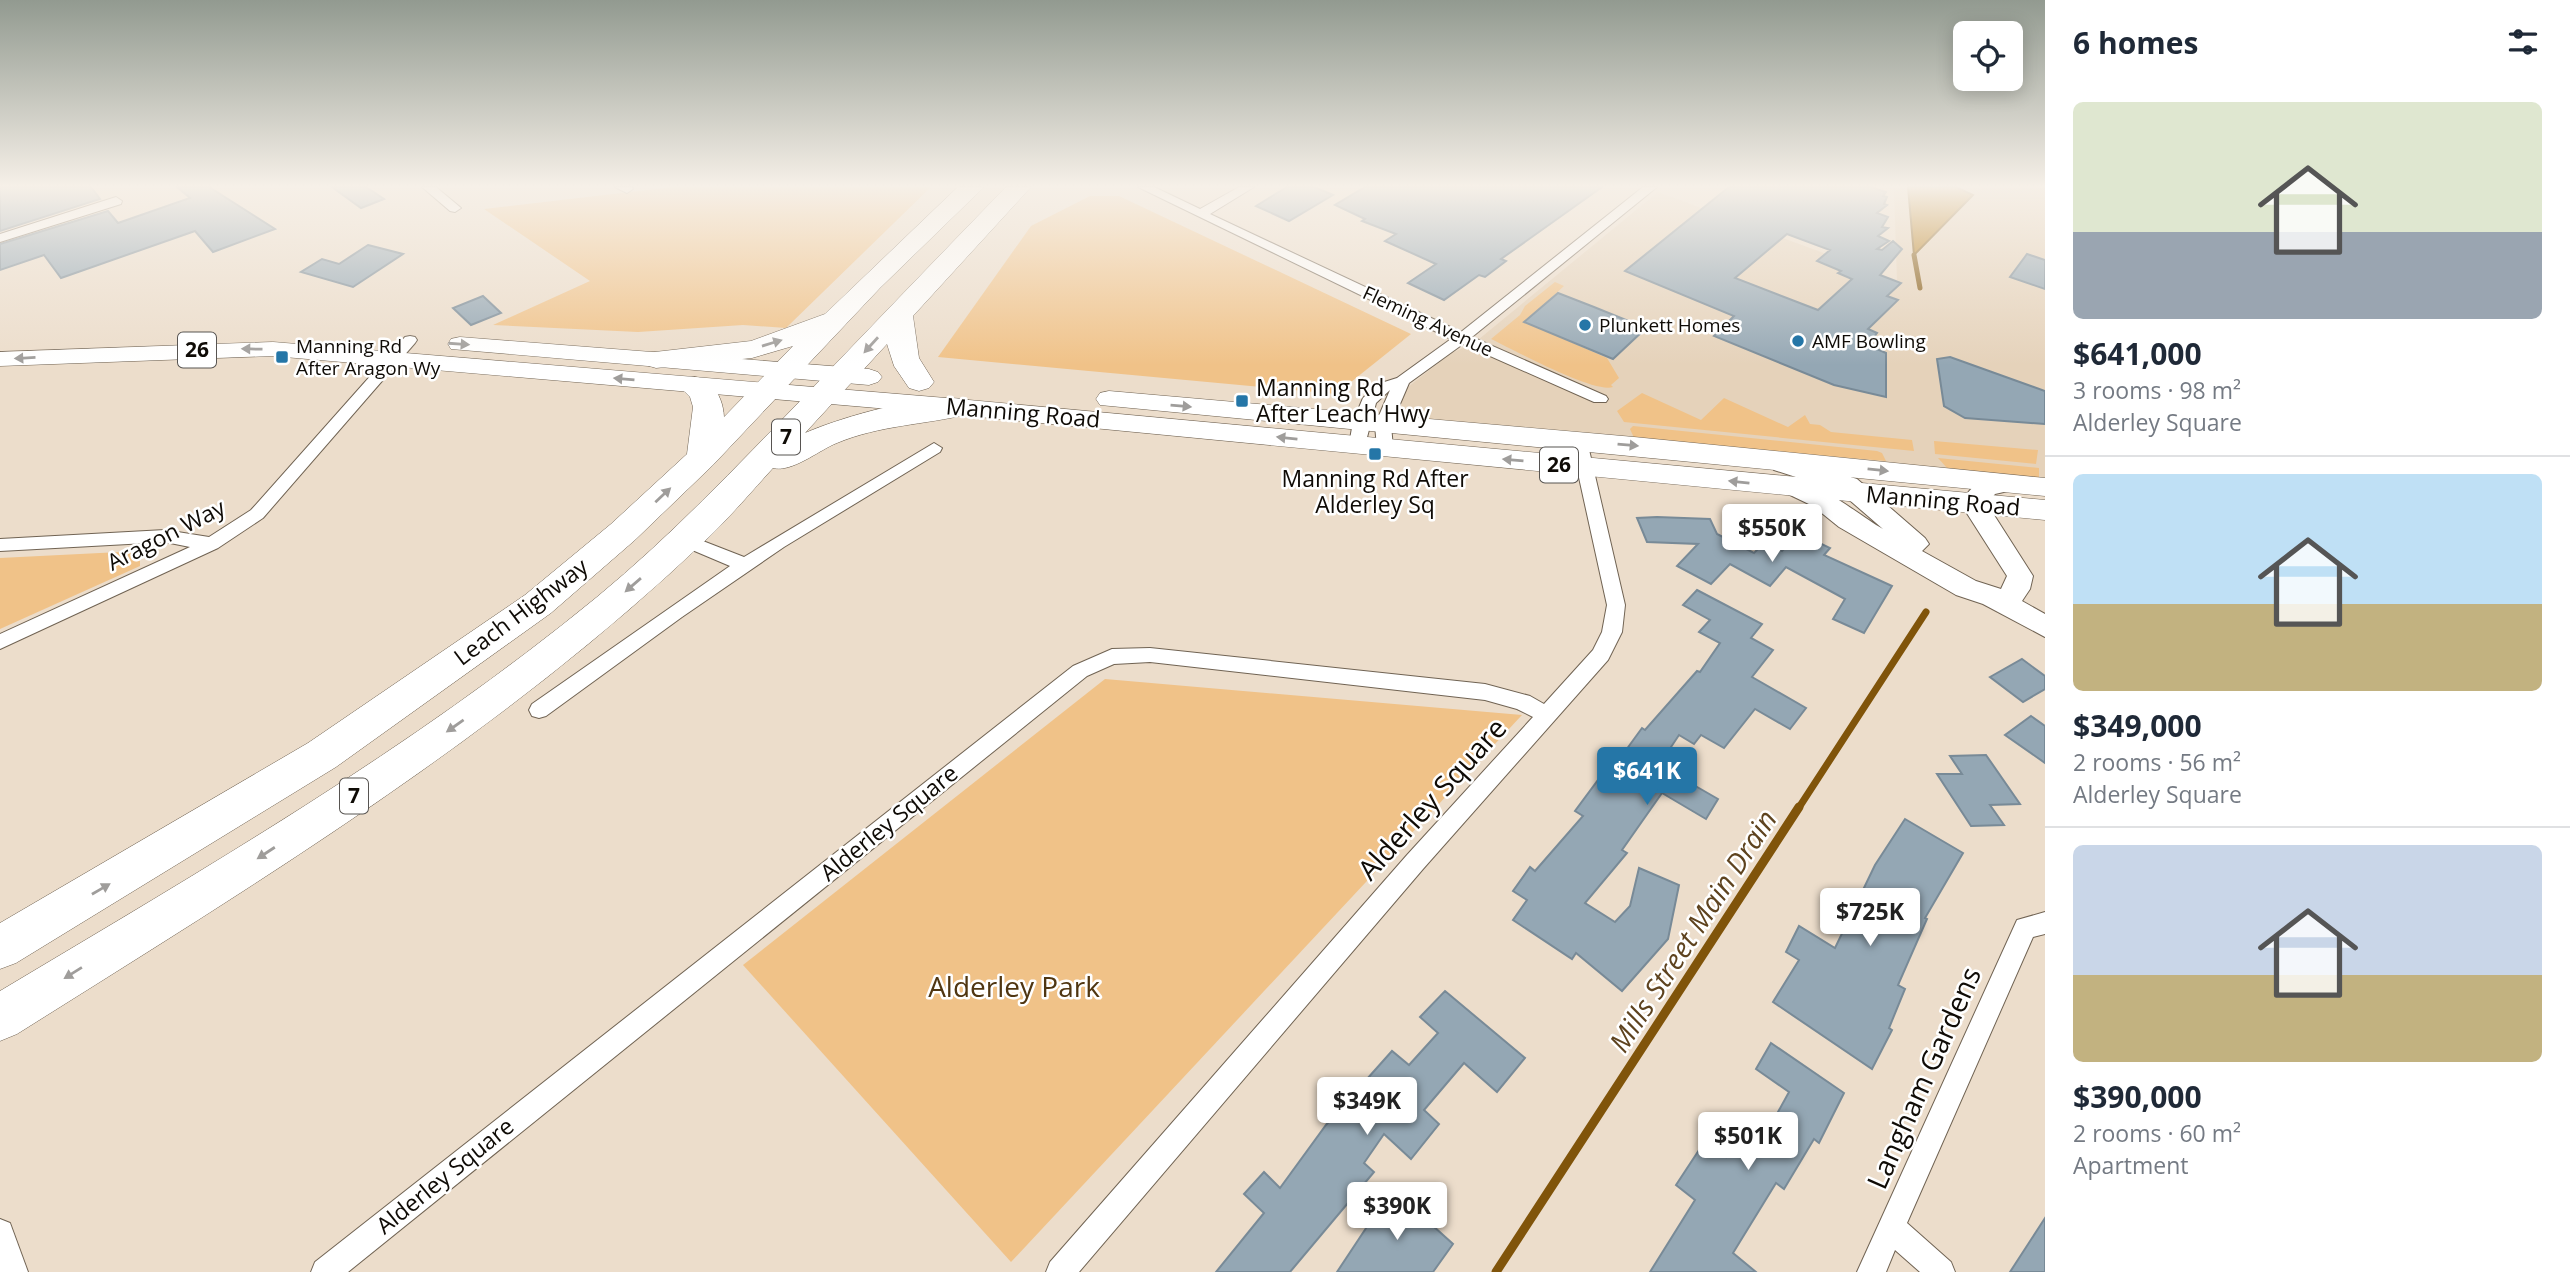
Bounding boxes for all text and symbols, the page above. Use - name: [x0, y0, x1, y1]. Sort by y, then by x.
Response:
- map controls: [1953, 21, 2023, 91]
- button: locate: [1953, 21, 2023, 91]
- text: 6 homes: [2073, 22, 2198, 63]
- icon: filters: [2504, 23, 2542, 61]
- icon: home: [2245, 147, 2371, 273]
- street label: Fleming Avenue: [1359, 279, 1497, 363]
- place label: Plunkett Homes: [1599, 312, 1740, 338]
- marker: Plunkett Homes: [1577, 317, 1593, 333]
- place label: AMF Bowling: [1812, 328, 1926, 354]
- road number: 26: [178, 332, 216, 368]
- place label: Manning Rd After Aragon Wy: [296, 333, 441, 381]
- marker: AMF Bowling: [1790, 333, 1806, 349]
- text: $641,000: [2073, 333, 2202, 374]
- one-way arrow: [863, 336, 879, 354]
- one-way arrow: [449, 338, 471, 349]
- one-way arrow: [762, 338, 783, 348]
- one-way arrow: [241, 343, 263, 354]
- marker: Manning Rd After Aragon Wy: [274, 349, 290, 365]
- one-way arrow: [14, 352, 36, 363]
- place label: Manning Rd After Leach Hwy: [1256, 371, 1430, 429]
- one-way arrow: [613, 373, 635, 384]
- text: 3 rooms · 98 m²: [2073, 374, 2241, 406]
- street label: Manning Road: [945, 389, 1102, 435]
- marker: Manning Rd After Leach Hwy: [1234, 393, 1250, 409]
- one-way arrow: [1170, 401, 1192, 412]
- text: Alderley Square: [2073, 406, 2242, 438]
- road number: 7: [772, 420, 800, 454]
- one-way arrow: [1275, 433, 1297, 444]
- one-way arrow: [1617, 440, 1639, 451]
- marker: Manning Rd After Alderley Sq: [1367, 446, 1383, 462]
- road number: 26: [1540, 448, 1578, 482]
- one-way arrow: [1502, 454, 1524, 465]
- place label: Manning Rd After Alderley Sq: [1281, 462, 1469, 520]
- one-way arrow: [1867, 465, 1889, 476]
- one-way arrow: [1728, 476, 1750, 487]
- street label: Manning Road: [1865, 477, 2022, 523]
- one-way arrow: [654, 487, 671, 503]
- street label: Aragon Way: [101, 490, 231, 578]
- pin: $550K: [1723, 504, 1821, 564]
- text: $550K: [1738, 511, 1806, 543]
- icon: home: [2245, 519, 2371, 645]
- street label: Leach Highway: [447, 550, 594, 672]
- one-way arrow: [624, 577, 642, 593]
- text: $349,000: [2073, 705, 2202, 746]
- street label: Alderley Square: [1348, 709, 1514, 887]
- one-way arrow: [446, 719, 464, 733]
- text: 2 rooms · 56 m²: [2073, 746, 2241, 778]
- pin: $641K: [1598, 748, 1696, 807]
- text: $641K: [1613, 754, 1681, 786]
- street label: Alderley Square: [813, 757, 964, 888]
- road number: 7: [340, 778, 368, 814]
- text: Alderley Square: [2073, 778, 2242, 810]
- water label: Mills Street Main Drain: [1600, 802, 1785, 1059]
- one-way arrow: [257, 846, 275, 860]
- one-way arrow: [92, 883, 111, 895]
- pin: $725K: [1821, 888, 1919, 948]
- icon: home: [2245, 890, 2371, 1016]
- text: $725K: [1836, 895, 1904, 927]
- street label: Langham Gardens: [1857, 961, 1989, 1195]
- one-way arrow: [63, 967, 82, 980]
- park label: Alderley Park: [928, 967, 1100, 1005]
- text: $390,000: [2073, 1076, 2202, 1117]
- pin: $349K: [1318, 1078, 1416, 1137]
- text: $349K: [1333, 1084, 1401, 1116]
- street label: Alderley Square: [369, 1110, 520, 1241]
- pin: $501K: [1699, 1112, 1797, 1172]
- text: 2 rooms · 60 m²: [2073, 1117, 2241, 1149]
- text: $501K: [1714, 1119, 1782, 1151]
- text: Apartment: [2073, 1149, 2189, 1181]
- pin: $390K: [1348, 1182, 1446, 1242]
- text: $390K: [1363, 1189, 1431, 1221]

